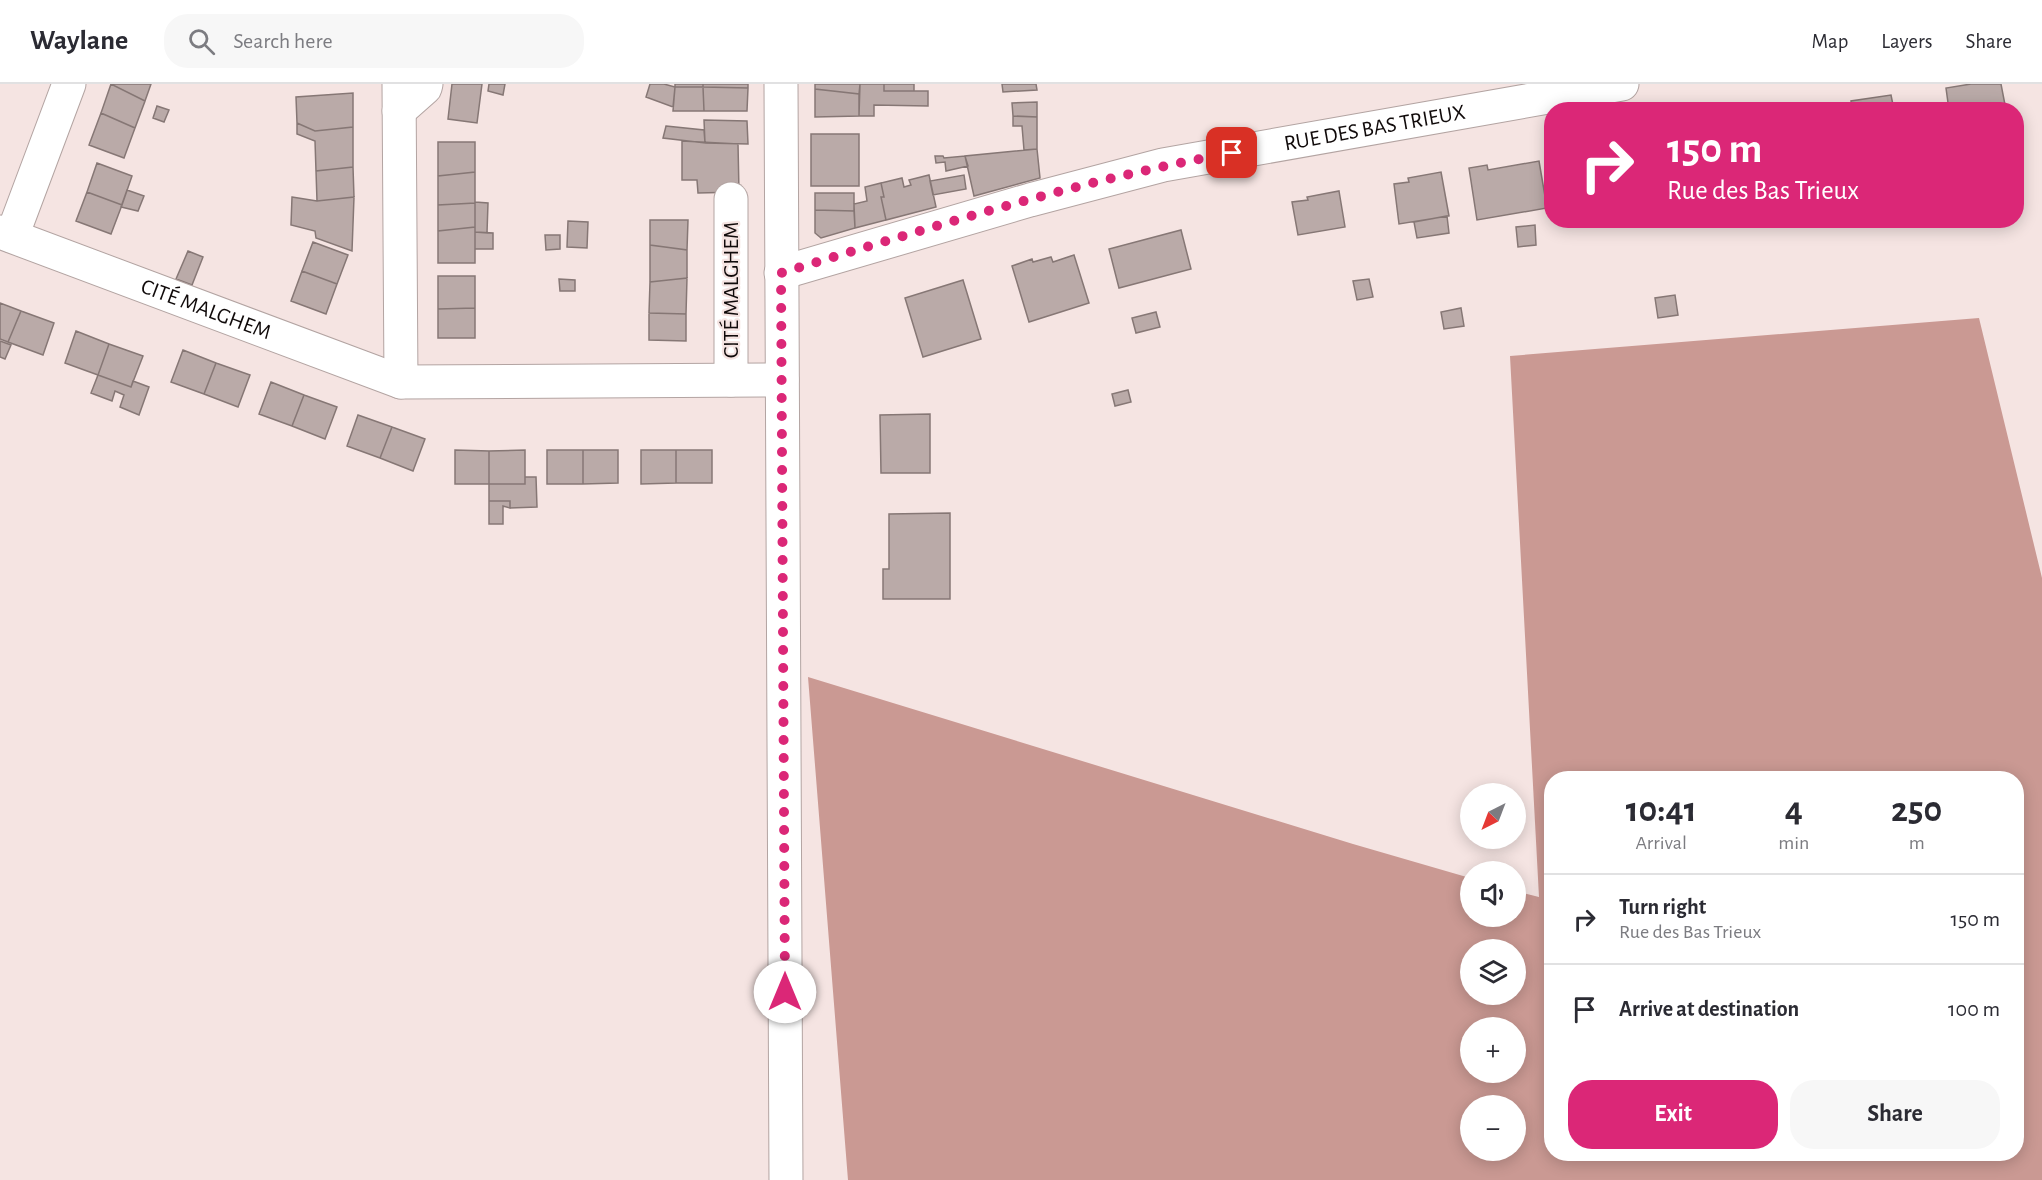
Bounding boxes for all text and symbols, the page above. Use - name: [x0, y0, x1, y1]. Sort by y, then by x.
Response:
- search box: [164, 14, 584, 68]
- icon: search: [185, 25, 218, 58]
- text: Waylane: [30, 27, 128, 55]
- text: Search here: [233, 30, 333, 52]
- text: Map: [1812, 31, 1848, 52]
- text: Layers: [1881, 31, 1932, 52]
- text: Share: [1965, 31, 2012, 52]
- street label: RUE DES BAS TRIEUX: [1282, 101, 1467, 154]
- icon: right: [1568, 126, 1646, 204]
- pin: [1206, 127, 1257, 178]
- text: 150 m: [1667, 128, 1762, 170]
- icon: arrive: [1215, 136, 1248, 169]
- text: Rue des Bas Trieux: [1667, 177, 1859, 204]
- street label: CITÉ MALGHEM: [719, 222, 742, 358]
- street label: CITÉ MALGHEM: [138, 275, 274, 343]
- north arrow: [1460, 783, 1526, 849]
- map controls: [1460, 783, 1526, 1161]
- text: 10:41: [1626, 792, 1697, 828]
- text: 4: [1785, 792, 1803, 828]
- text: 250: [1891, 792, 1942, 828]
- text: Arrival: [1635, 833, 1687, 853]
- text: min: [1778, 833, 1809, 853]
- text: m: [1909, 833, 1925, 853]
- button: sound: [1460, 861, 1526, 927]
- text: Turn right: [1619, 896, 1706, 918]
- icon: right: [1568, 903, 1601, 936]
- text: 150 m: [1950, 908, 2000, 930]
- text: Rue des Bas Trieux: [1619, 922, 1761, 942]
- button: layers: [1460, 939, 1526, 1005]
- position arrow: [753, 960, 817, 1024]
- icon: arrive: [1568, 993, 1601, 1026]
- text: Arrive at destination: [1619, 998, 1799, 1020]
- text: 100 m: [1948, 998, 2000, 1020]
- button: +: [1460, 1017, 1526, 1083]
- button: Exit: [1568, 1080, 1778, 1149]
- button: Share: [1790, 1080, 2000, 1149]
- button: −: [1460, 1095, 1526, 1161]

